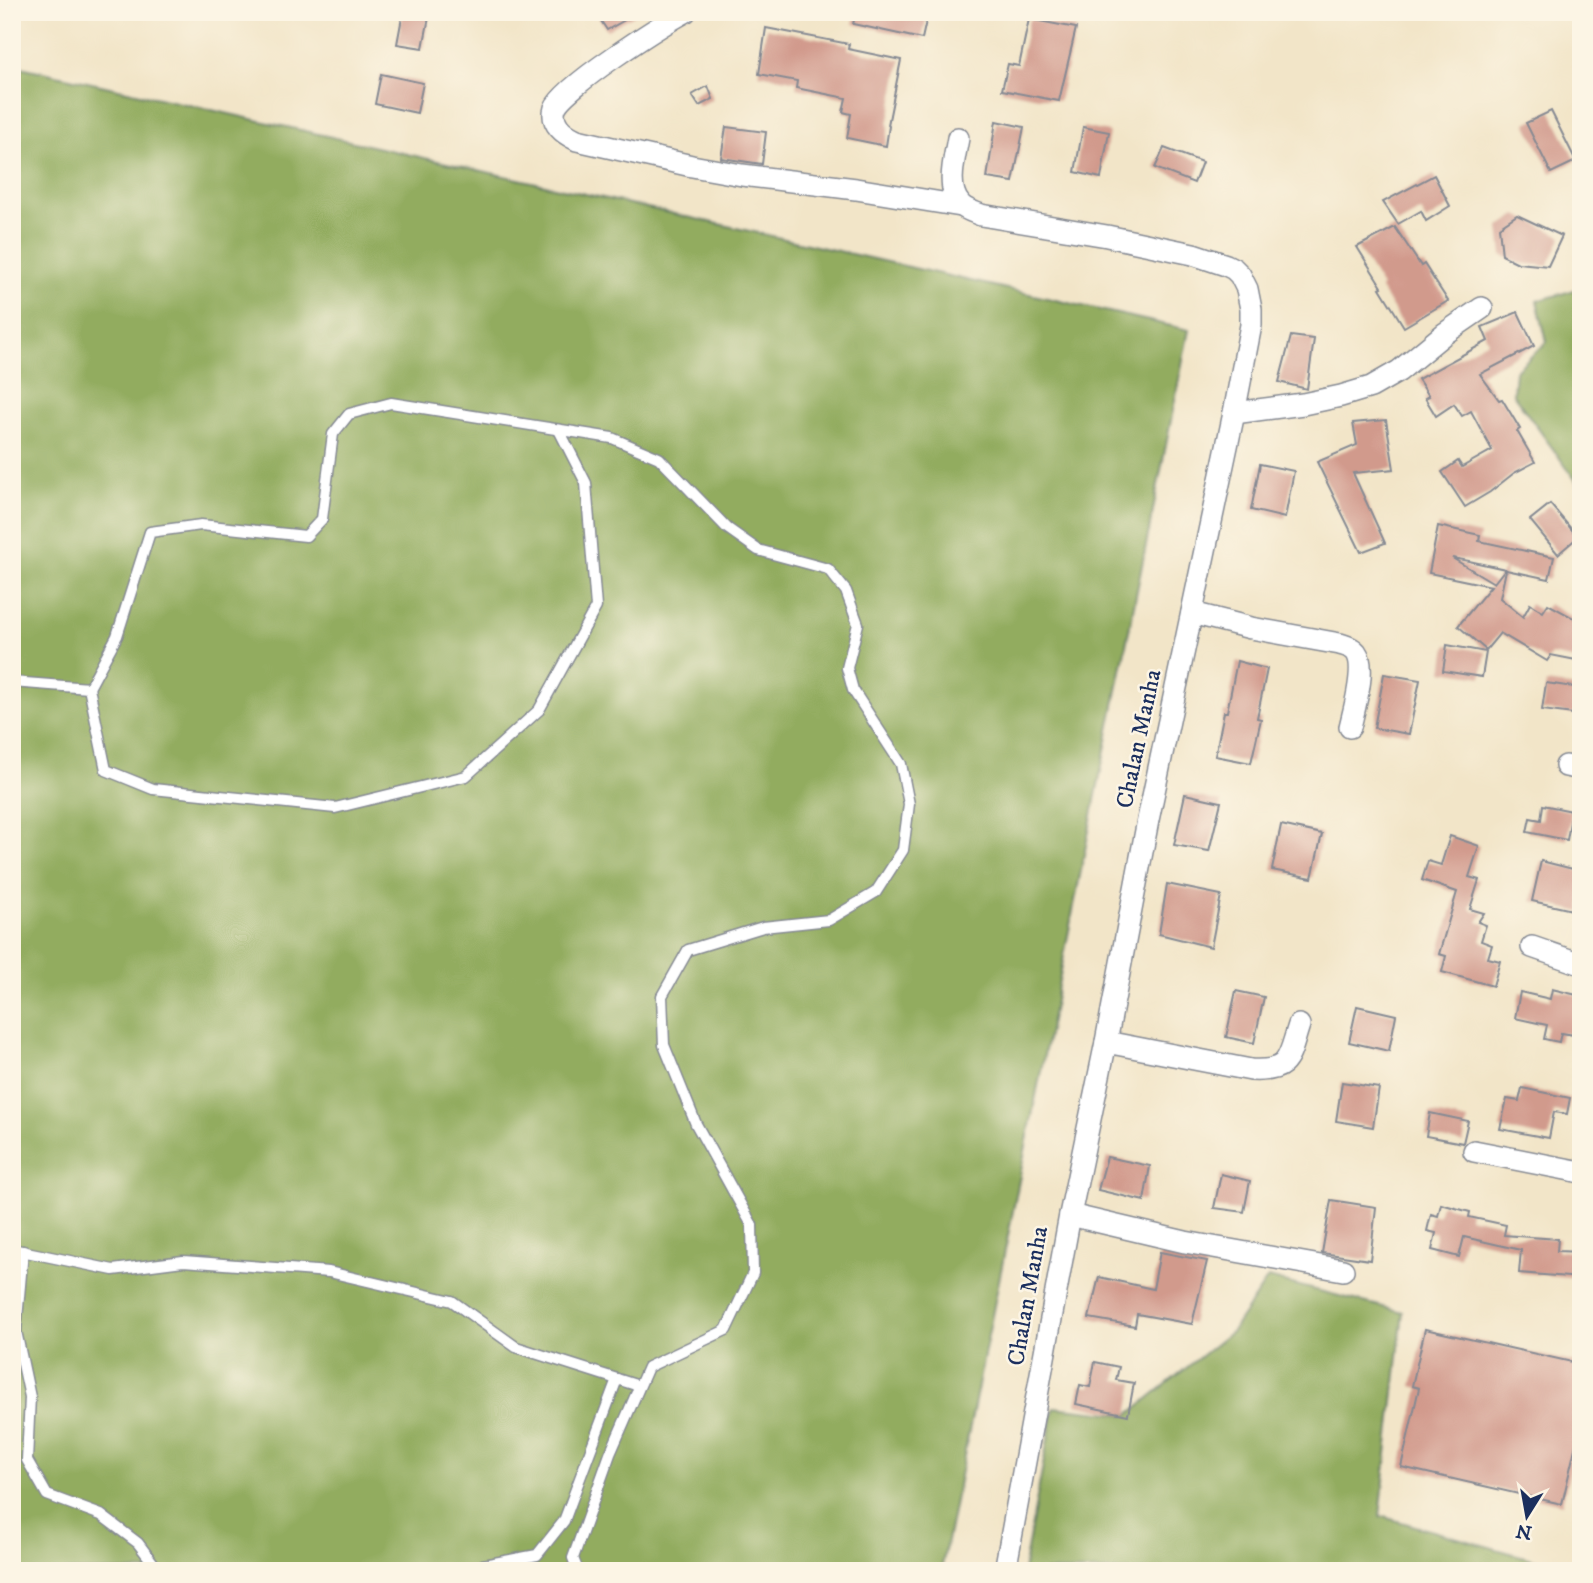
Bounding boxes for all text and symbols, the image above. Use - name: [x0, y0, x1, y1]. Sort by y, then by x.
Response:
- street label: Chalan Manha: [1110, 666, 1169, 811]
- street label: Chalan Manha: [1001, 1223, 1055, 1368]
- north arrow: [1492, 1482, 1562, 1552]
- text: N: [1514, 1518, 1534, 1544]

